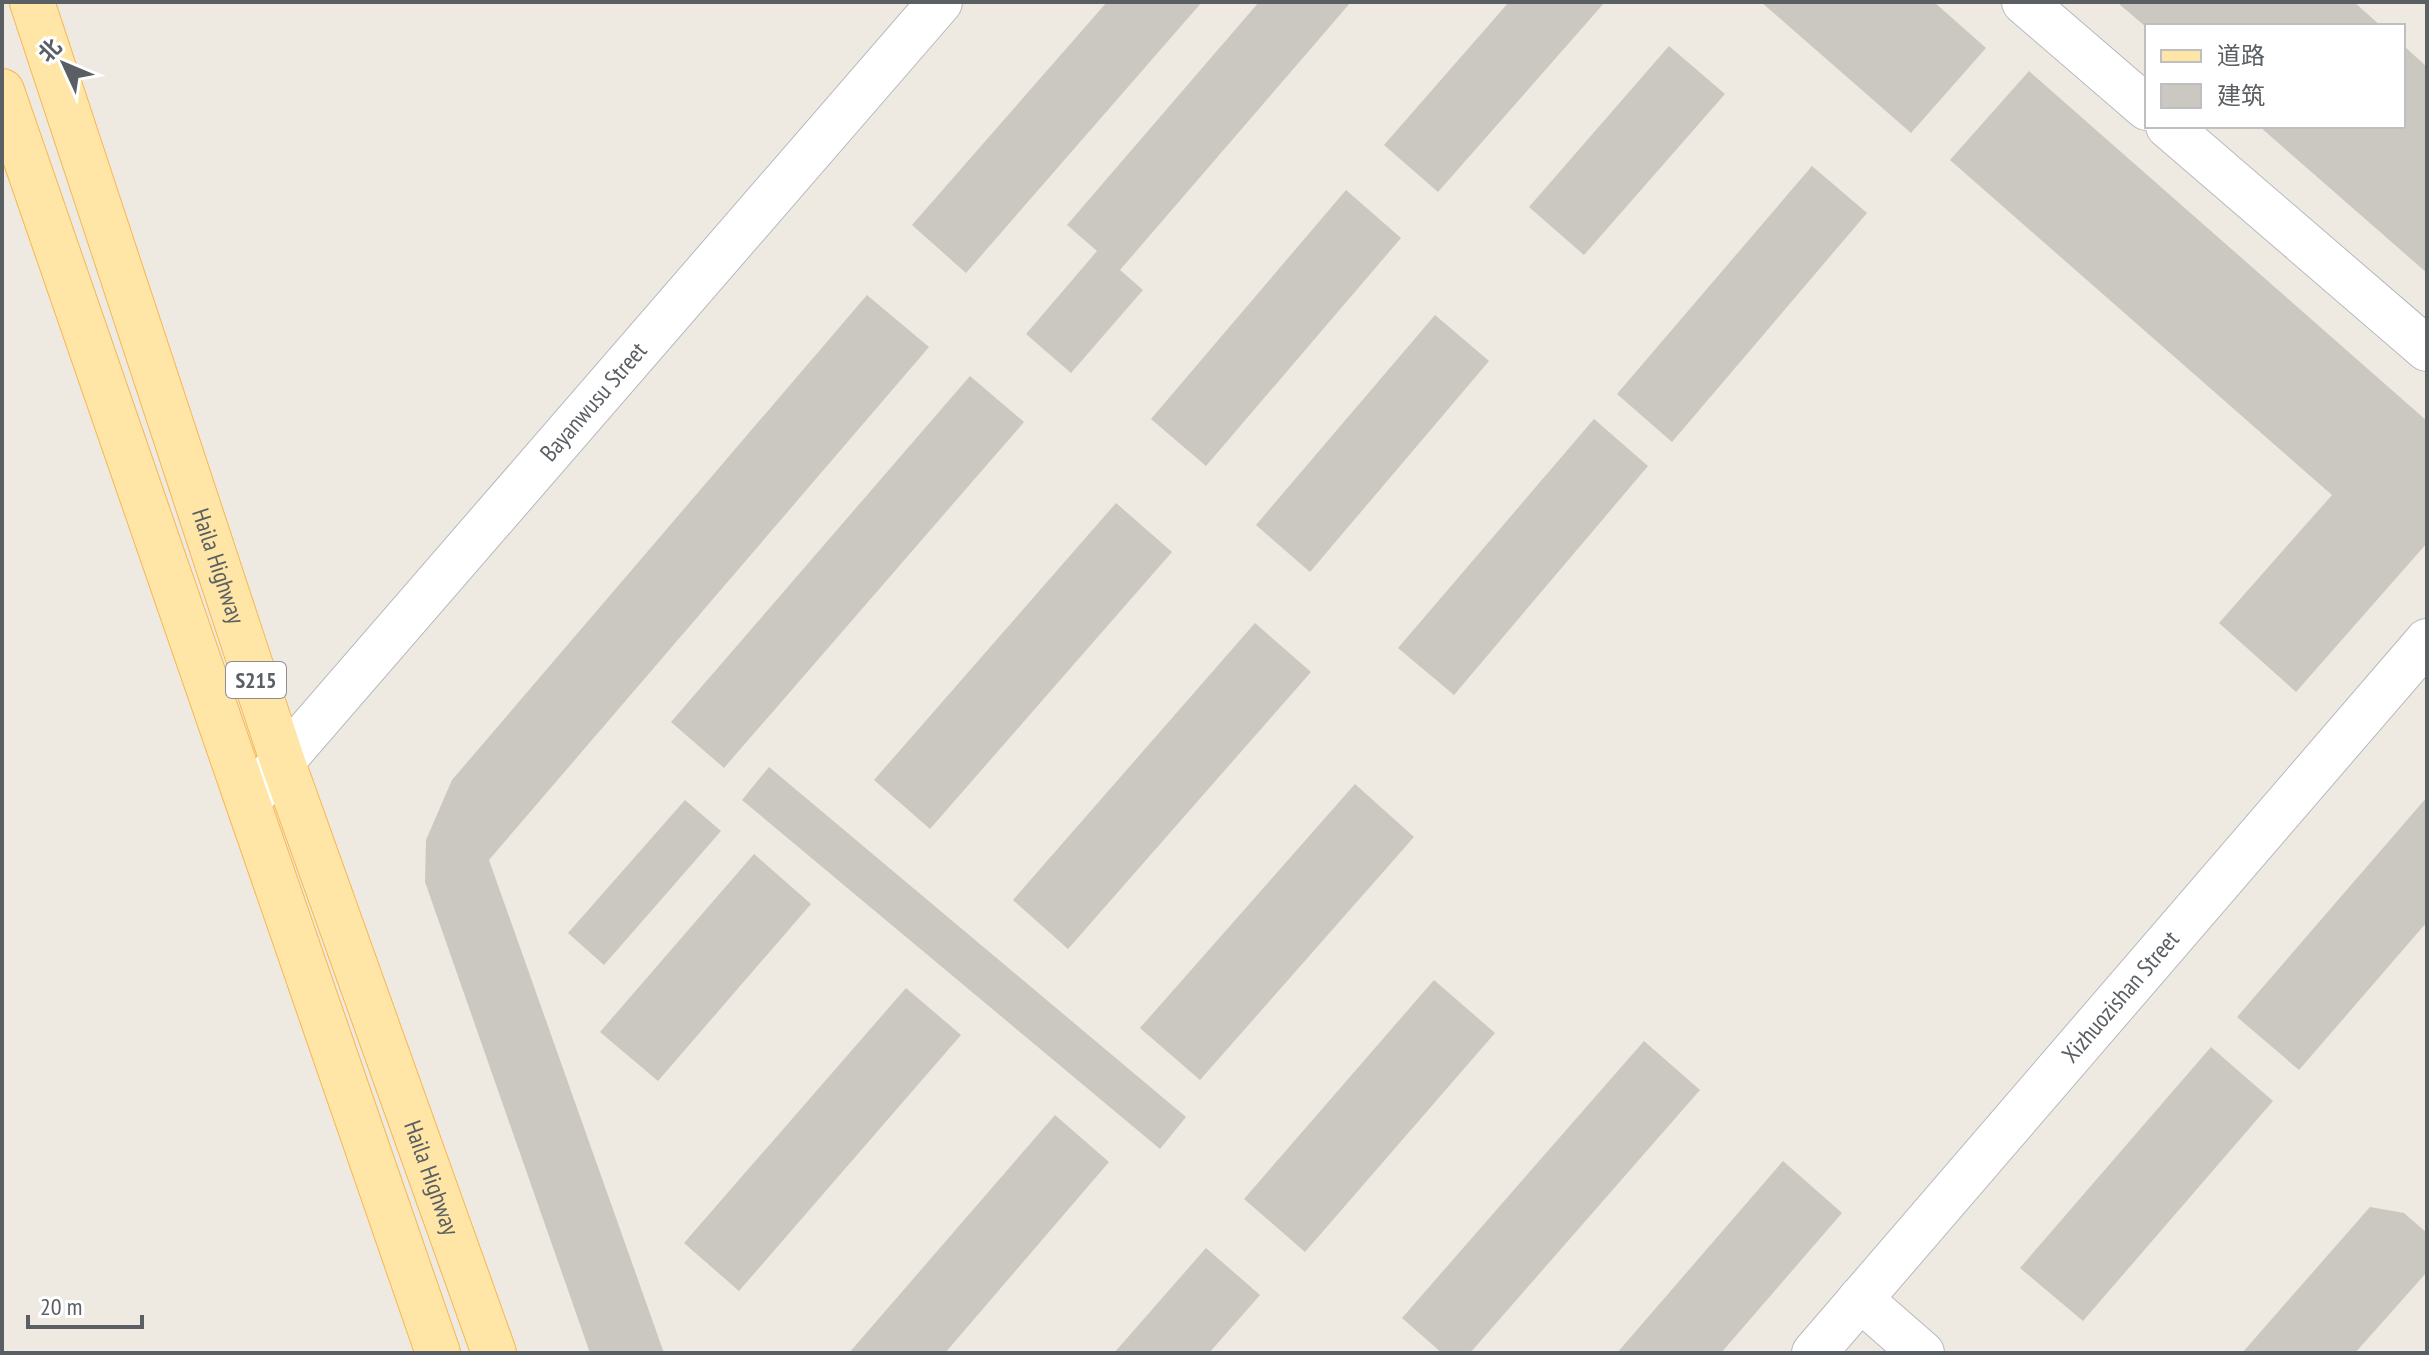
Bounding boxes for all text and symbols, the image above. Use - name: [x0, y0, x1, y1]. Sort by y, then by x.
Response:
- north arrow: [24, 24, 104, 104]
- legend: [2145, 24, 2405, 128]
- text: 北: [32, 32, 67, 68]
- text: 道路: [2217, 40, 2265, 71]
- text: 建筑: [2217, 80, 2265, 111]
- street label: Bayanwusu Street: [533, 335, 654, 468]
- street label: Haila Highway: [185, 504, 252, 628]
- road number: S215: [226, 662, 286, 698]
- street label: Xizhuozishan Street: [2055, 924, 2186, 1069]
- street label: Haila Highway: [397, 1116, 467, 1239]
- scale bar: [28, 1279, 142, 1329]
- text: 20 m: [40, 1291, 82, 1322]

